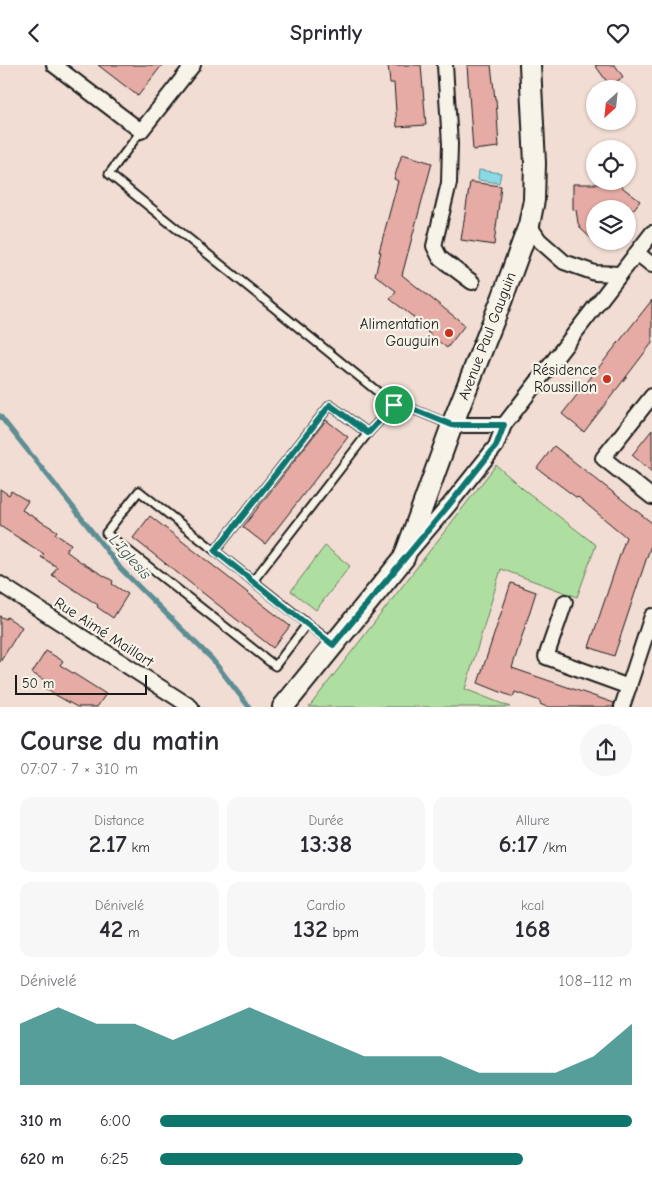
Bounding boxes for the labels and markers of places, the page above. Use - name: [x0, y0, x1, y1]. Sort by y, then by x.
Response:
- place label: Alimentation Gauguin: [360, 315, 439, 350]
- marker: Alimentation Gauguin: [443, 327, 455, 339]
- place label: Résidence Roussillon: [533, 361, 597, 396]
- marker: Résidence Roussillon: [601, 373, 613, 385]
- pin: [373, 384, 415, 426]

